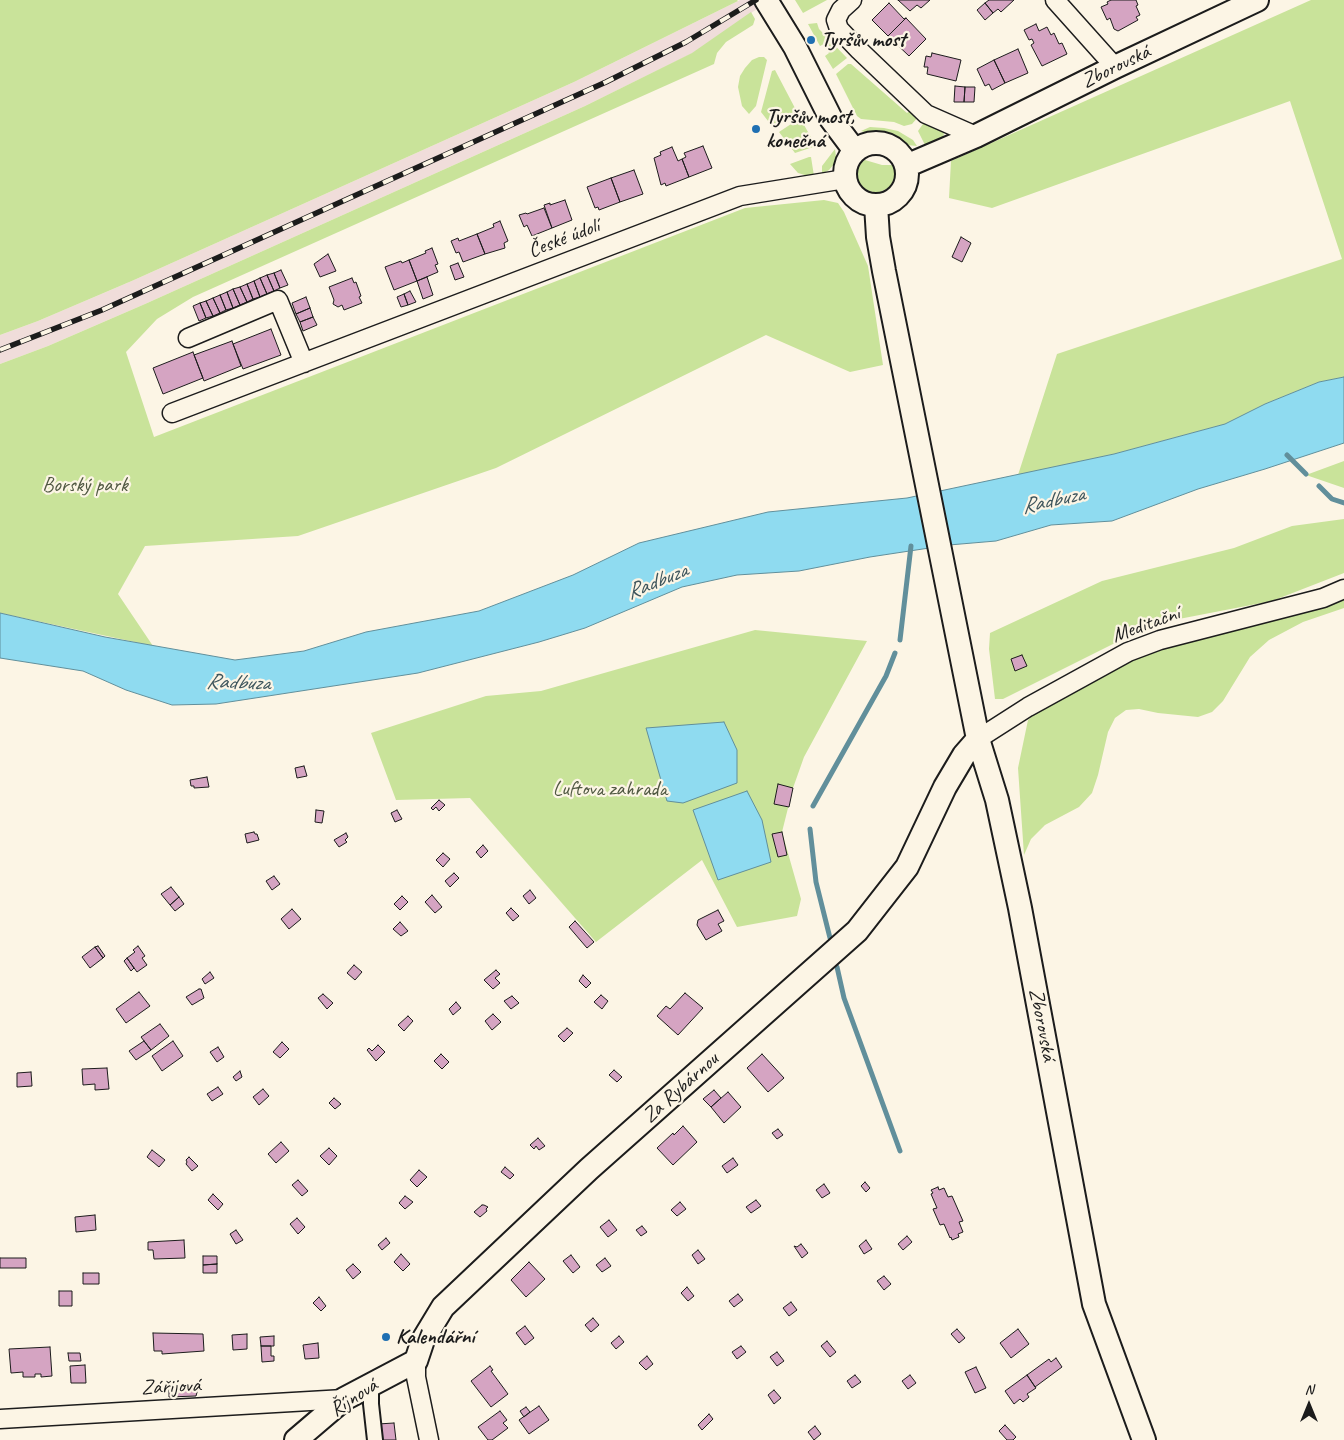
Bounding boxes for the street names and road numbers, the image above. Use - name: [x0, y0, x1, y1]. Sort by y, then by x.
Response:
- street label: Zborovská: [1078, 40, 1154, 94]
- street label: České údolí: [525, 214, 603, 264]
- street label: Meditační: [1109, 601, 1183, 649]
- street label: Zborovská: [1023, 987, 1061, 1063]
- street label: Za Rybárnou: [638, 1047, 724, 1129]
- street label: Zářijová: [141, 1373, 201, 1401]
- street label: Říjnová: [325, 1373, 383, 1423]

